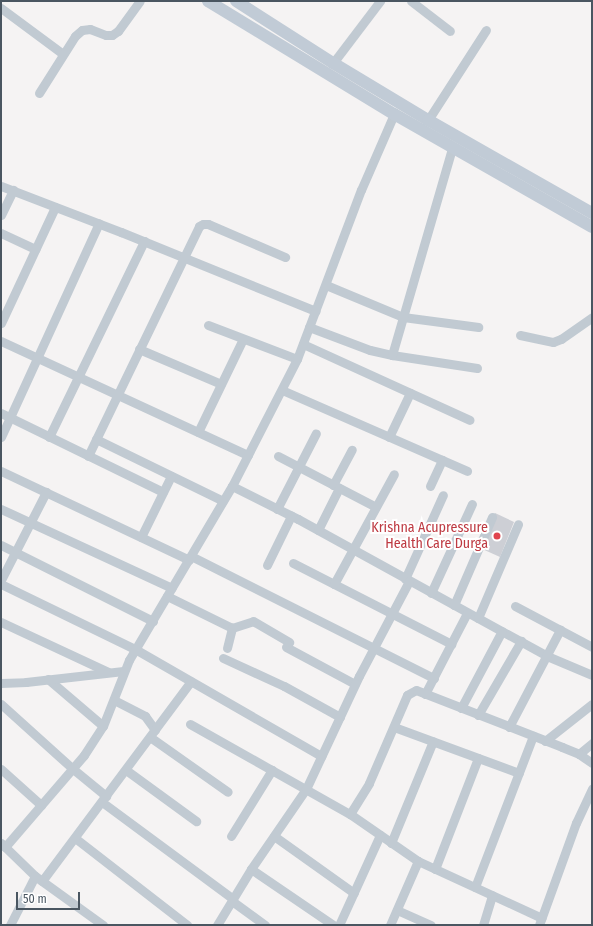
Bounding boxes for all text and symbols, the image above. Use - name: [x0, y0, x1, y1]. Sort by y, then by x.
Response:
- place label: Krishna Acupressure Health Care Durga: [371, 520, 488, 552]
- marker: Krishna Acupressure Health Care Durga: [491, 530, 503, 542]
- scale bar: [18, 884, 82, 910]
- text: 50 m: [23, 892, 47, 906]

